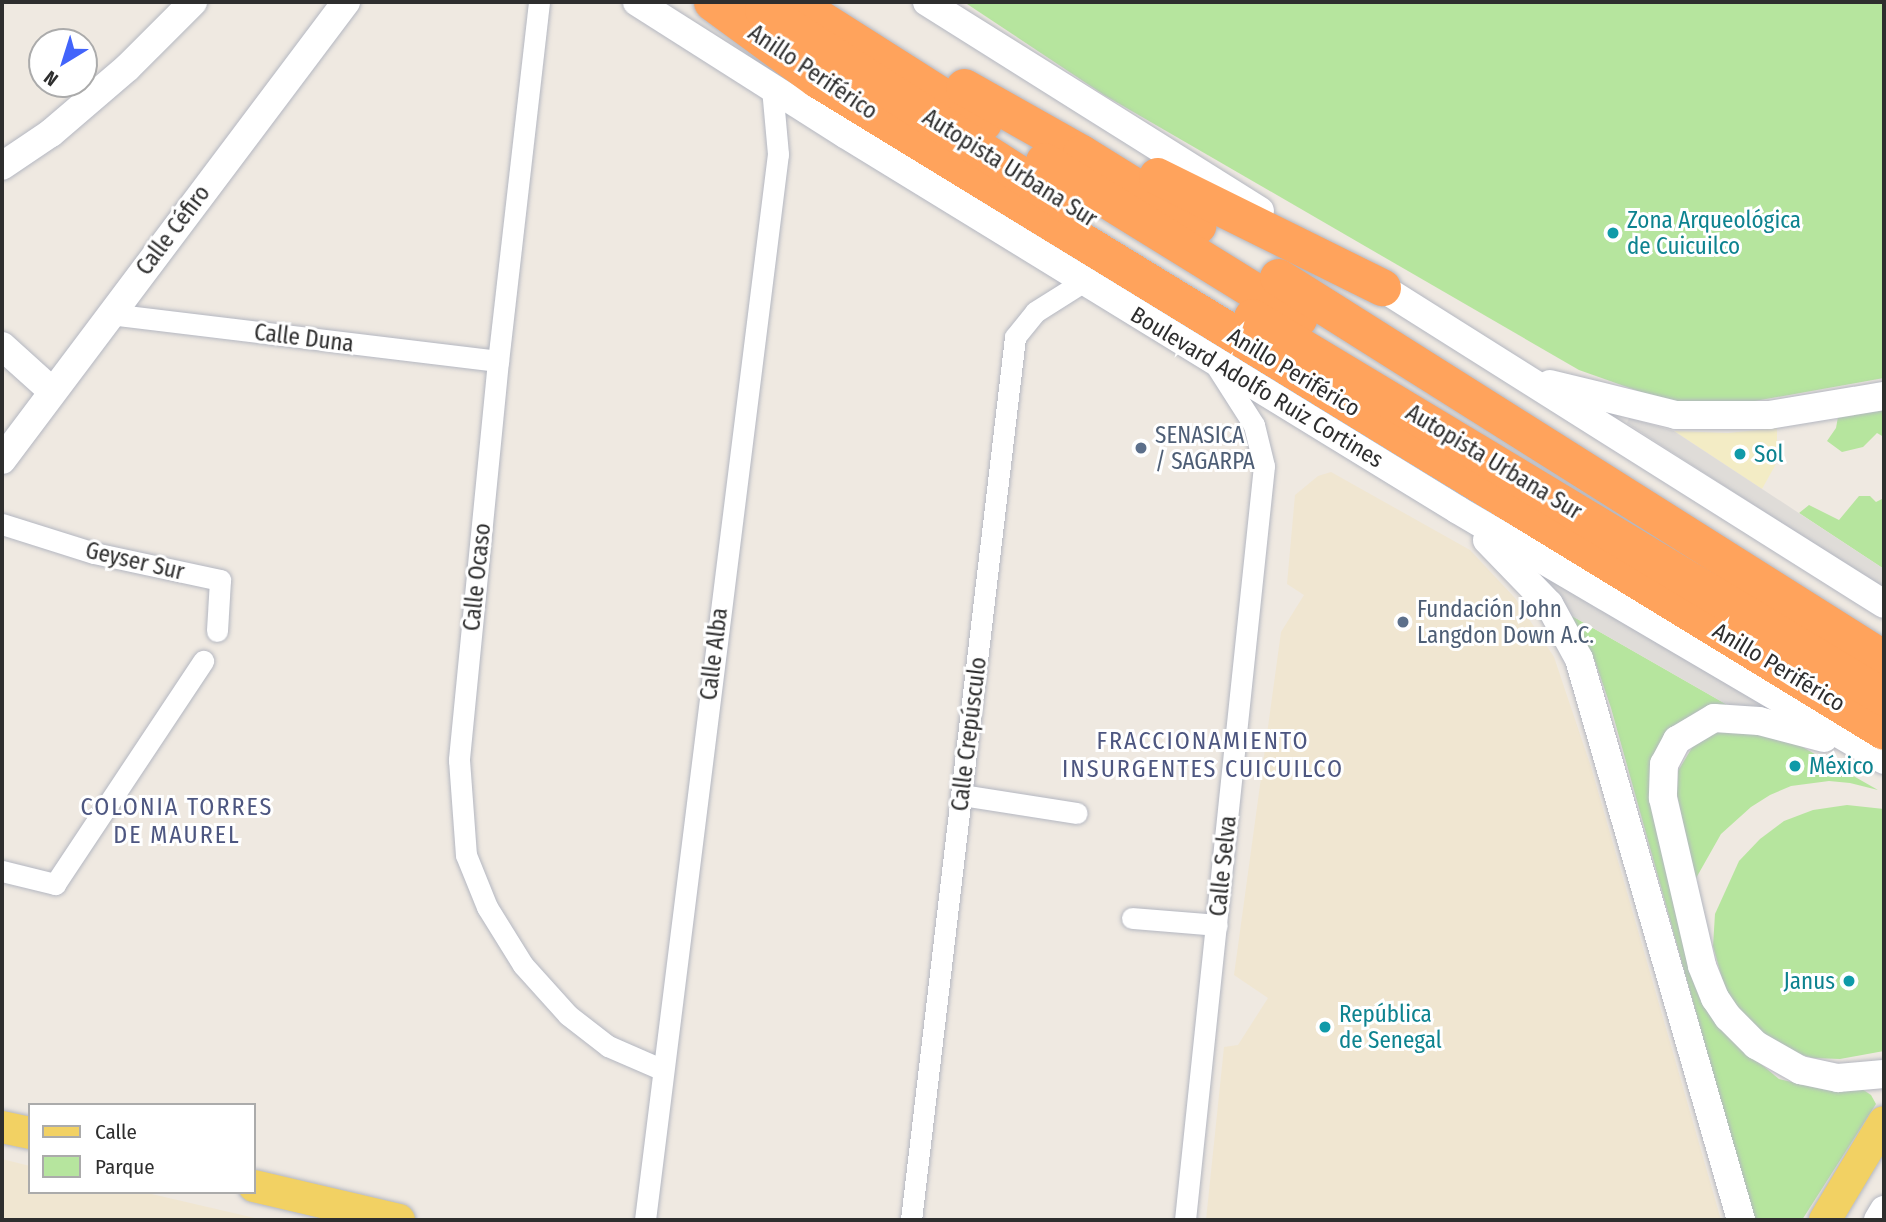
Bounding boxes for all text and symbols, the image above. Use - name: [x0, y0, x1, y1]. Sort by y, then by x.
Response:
- street label: Anillo Periférico: [743, 19, 883, 125]
- north arrow: [28, 28, 98, 98]
- text: N: [39, 66, 63, 91]
- street label: Autopista Urbana Sur: [918, 103, 1102, 233]
- street label: Calle Céfiro: [130, 180, 216, 280]
- place label: Zona Arqueológica de Cuicuilco: [1627, 206, 1801, 260]
- marker: Zona Arqueológica de Cuicuilco: [1605, 225, 1621, 241]
- street label: Boulevard Adolfo Ruiz Cortines: [1126, 301, 1388, 473]
- street label: Calle Duna: [253, 318, 355, 358]
- street label: Anillo Periférico: [1223, 322, 1365, 422]
- street label: Autopista Urbana Sur: [1401, 399, 1587, 525]
- place label: SENASICA / SAGARPA: [1155, 421, 1255, 475]
- marker: SENASICA / SAGARPA: [1133, 440, 1149, 456]
- place label: Sol: [1754, 440, 1784, 468]
- marker: Sol: [1732, 446, 1748, 462]
- street label: Calle Ocaso: [458, 522, 496, 632]
- street label: Geyser Sur: [83, 536, 187, 586]
- place label: Fundación John Langdon Down A.C.: [1417, 595, 1594, 649]
- street label: Calle Alba: [695, 606, 733, 702]
- marker: Fundación John Langdon Down A.C.: [1395, 614, 1411, 630]
- street label: Anillo Periférico: [1708, 617, 1850, 717]
- street label: Calle Crepúsculo: [946, 655, 992, 813]
- district label: FRACCIONAMIENTO INSURGENTES CUICUILCO: [1065, 728, 1341, 784]
- place label: México: [1809, 752, 1874, 780]
- marker: México: [1787, 758, 1803, 774]
- district label: COLONIA TORRES DE MAUREL: [82, 794, 272, 850]
- street label: Calle Selva: [1204, 814, 1242, 918]
- place label: Janus: [1783, 967, 1835, 995]
- marker: Janus: [1841, 973, 1857, 989]
- place label: República de Senegal: [1339, 1000, 1442, 1054]
- marker: República de Senegal: [1317, 1019, 1333, 1035]
- legend: [28, 1103, 256, 1194]
- text: Calle: [95, 1119, 137, 1145]
- text: Parque: [95, 1154, 155, 1180]

